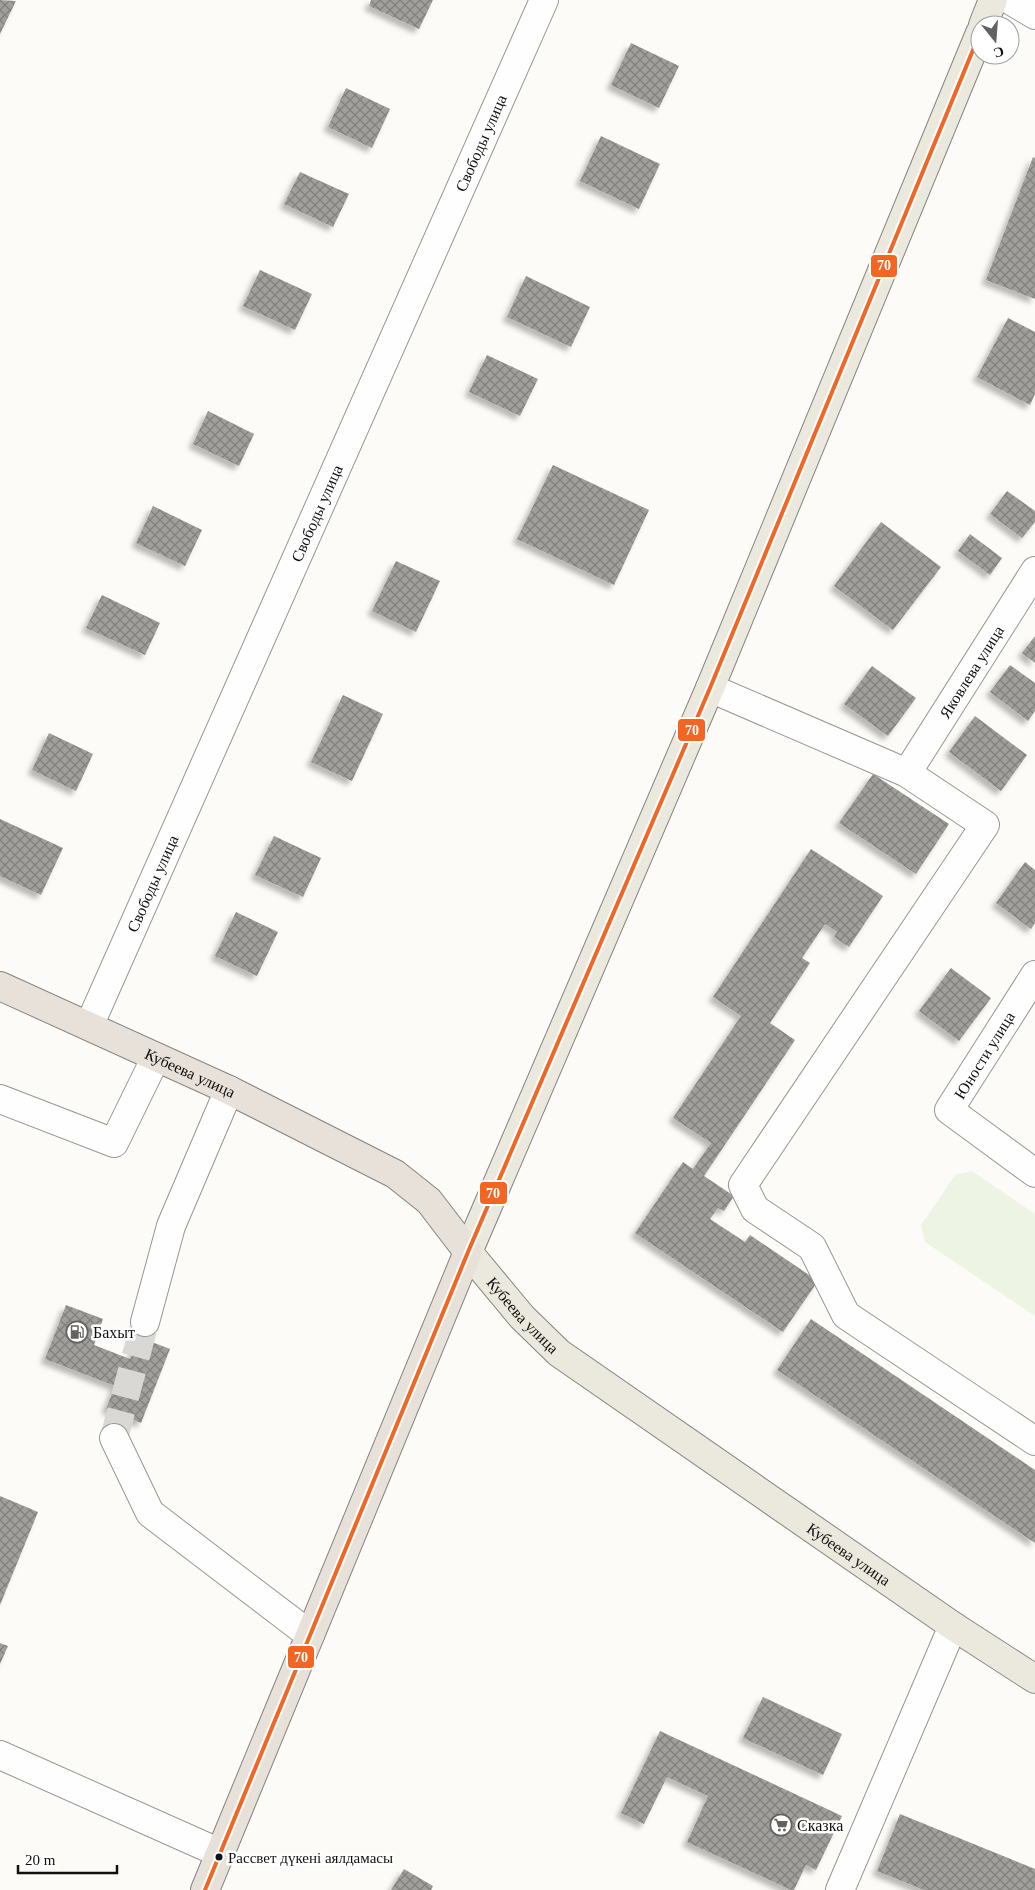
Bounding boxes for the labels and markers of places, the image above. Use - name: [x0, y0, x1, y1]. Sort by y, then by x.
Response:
- fuel station icon: Бахыт: [65, 1320, 89, 1344]
- place label: Бахыт: [93, 1324, 135, 1341]
- supermarket icon: Сказка: [769, 1813, 793, 1837]
- place label: Сказка: [797, 1817, 843, 1834]
- place label: Рассвет дүкені аялдамасы: [228, 1850, 393, 1866]
- marker: Рассвет дүкені аялдамасы: [214, 1852, 224, 1862]

